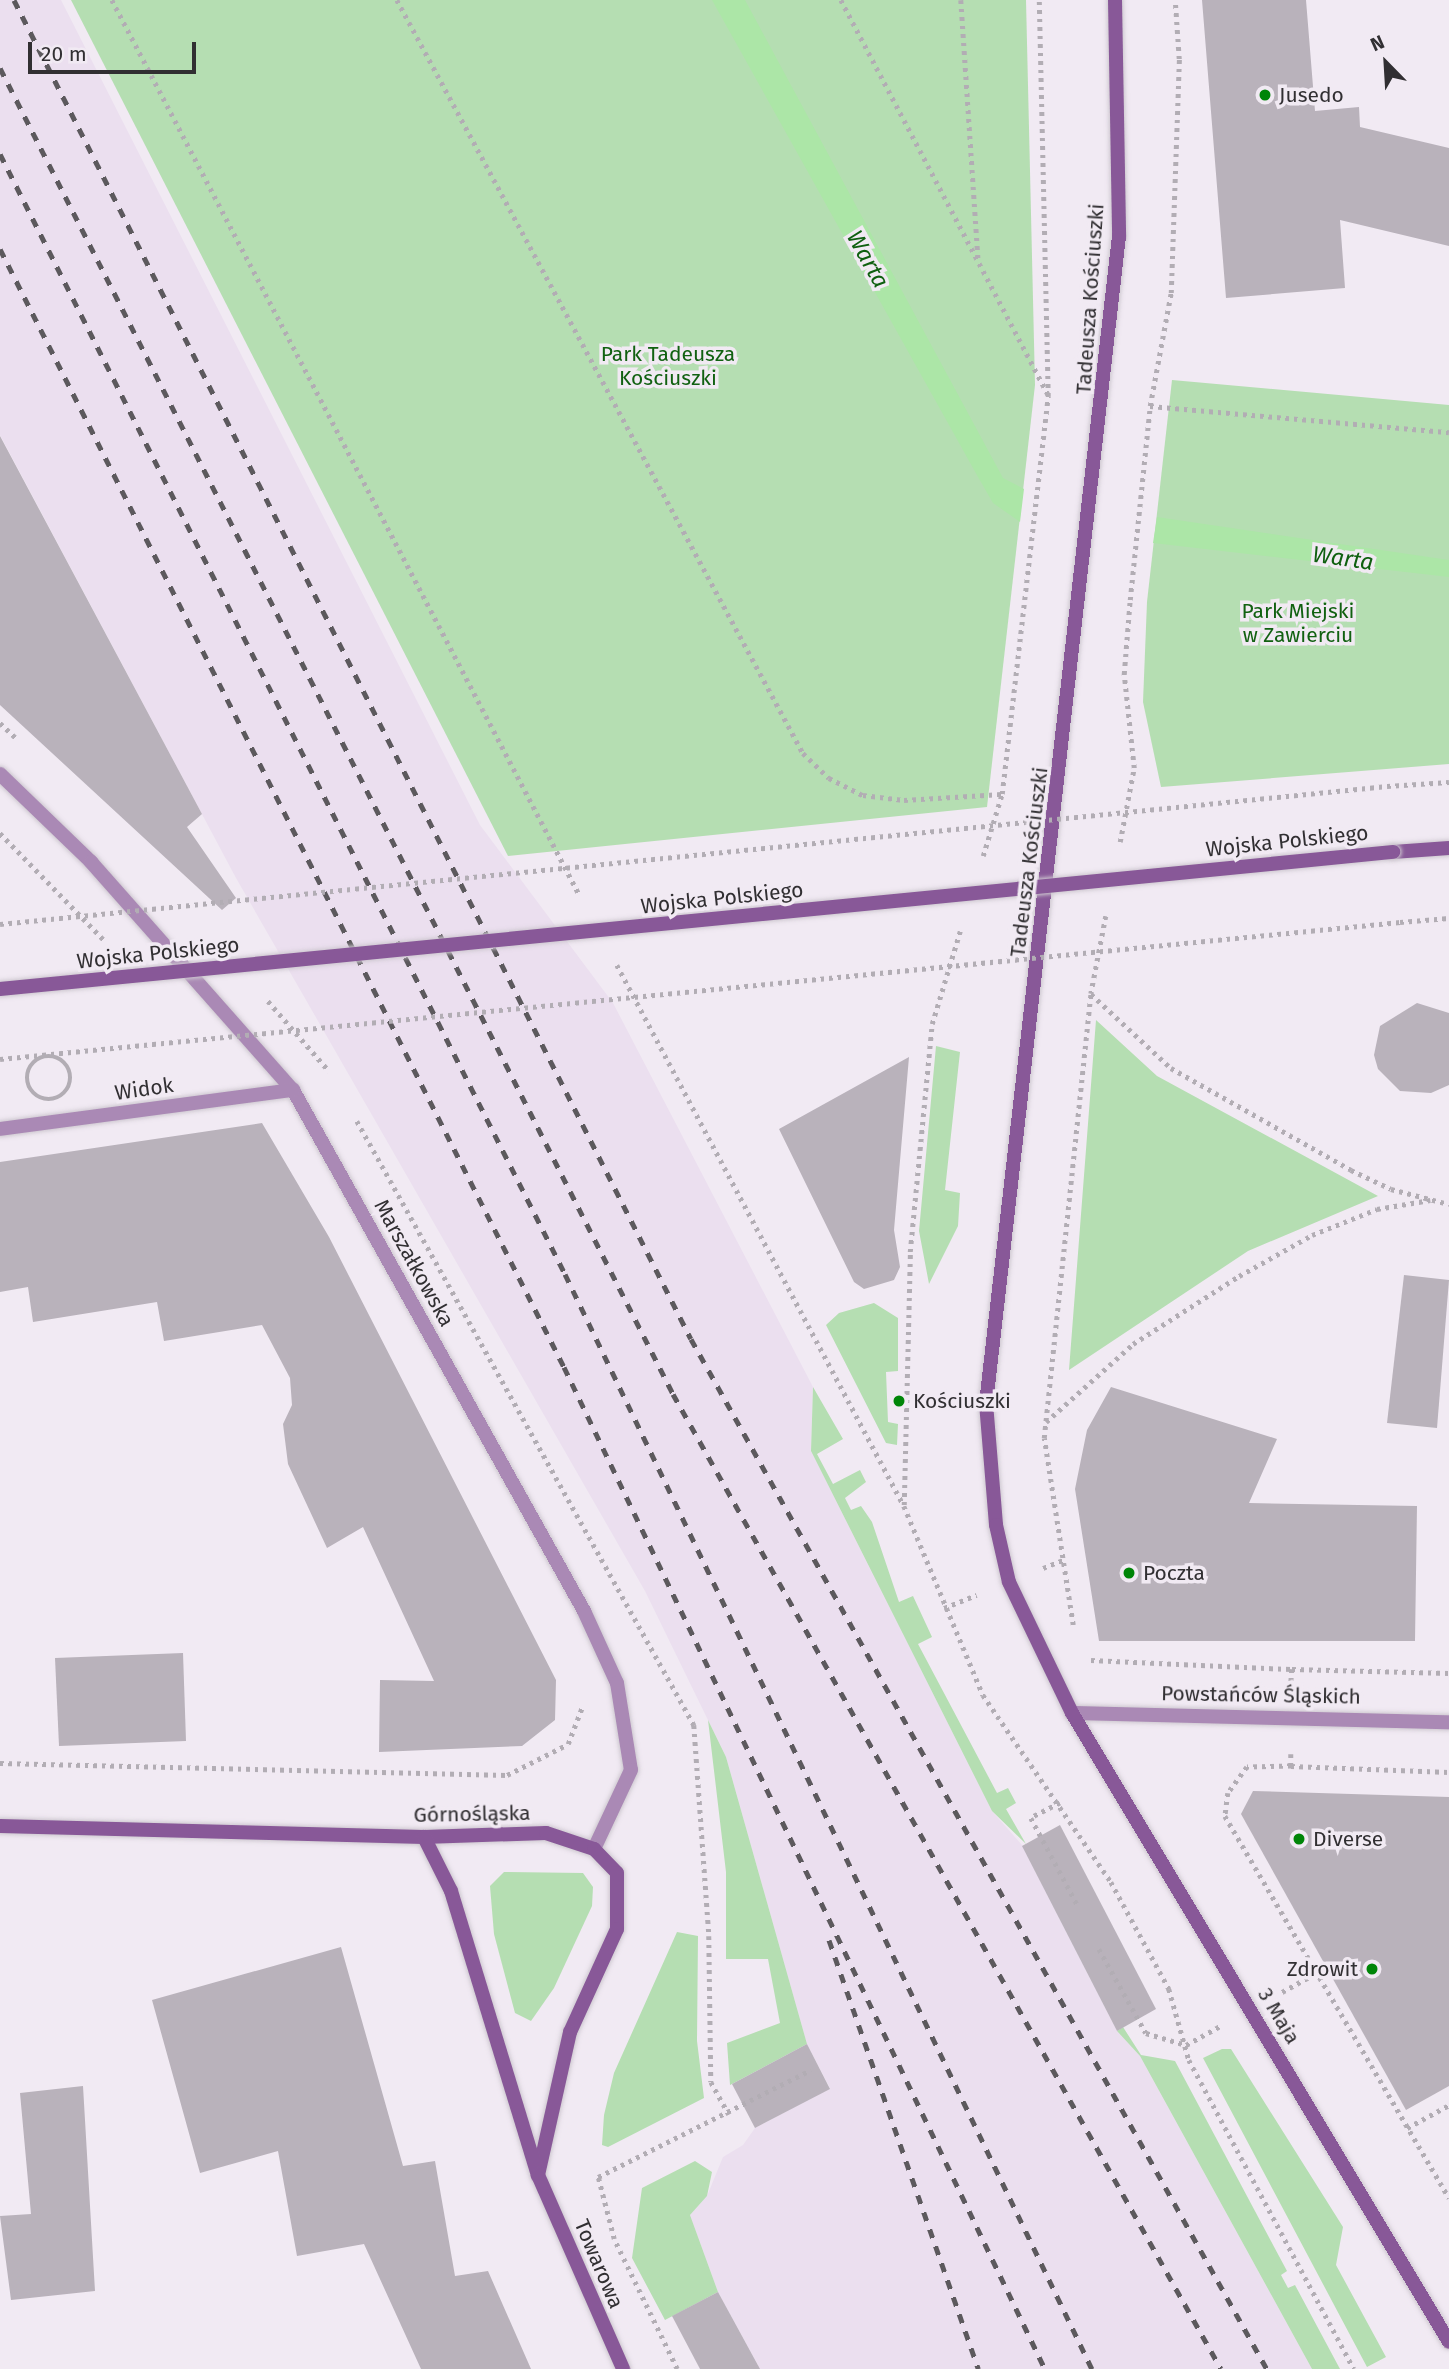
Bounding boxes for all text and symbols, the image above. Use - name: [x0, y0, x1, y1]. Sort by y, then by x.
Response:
- scale bar: [32, 28, 200, 72]
- north arrow: [1351, 28, 1421, 98]
- text: N: [1367, 30, 1388, 56]
- text: 20 m: [41, 41, 87, 67]
- place label: Jusedo: [1279, 82, 1344, 108]
- marker: Jusedo: [1257, 87, 1273, 103]
- street label: Tadeusza Kościuszki: [1071, 203, 1109, 395]
- water label: Warta: [841, 226, 895, 292]
- park label: Park Tadeusza Kościuszki: [601, 341, 735, 391]
- water label: Warta: [1311, 540, 1375, 576]
- park label: Park Miejski w Zawierciu: [1242, 598, 1354, 648]
- street label: Tadeusza Kościuszki: [1005, 766, 1053, 958]
- street label: Wojska Polskiego: [1204, 820, 1370, 862]
- street label: Wojska Polskiego: [639, 877, 805, 919]
- street label: Wojska Polskiego: [75, 932, 241, 974]
- street label: Widok: [113, 1072, 175, 1106]
- street label: Marszałkowska: [369, 1195, 459, 1331]
- place label: Kościuszki: [913, 1388, 1011, 1414]
- marker: Kościuszki: [891, 1393, 907, 1409]
- place label: Poczta: [1143, 1560, 1205, 1586]
- marker: Poczta: [1121, 1565, 1137, 1581]
- street label: Powstańców Śląskich: [1161, 1681, 1361, 1709]
- street label: Górnośląska: [413, 1800, 531, 1828]
- place label: Diverse: [1313, 1826, 1383, 1852]
- marker: Diverse: [1291, 1831, 1307, 1847]
- place label: Zdrowit: [1287, 1956, 1358, 1982]
- marker: Zdrowit: [1364, 1961, 1380, 1977]
- street label: 3 Maja: [1253, 1983, 1305, 2049]
- street label: Towarowa: [569, 2216, 629, 2312]

